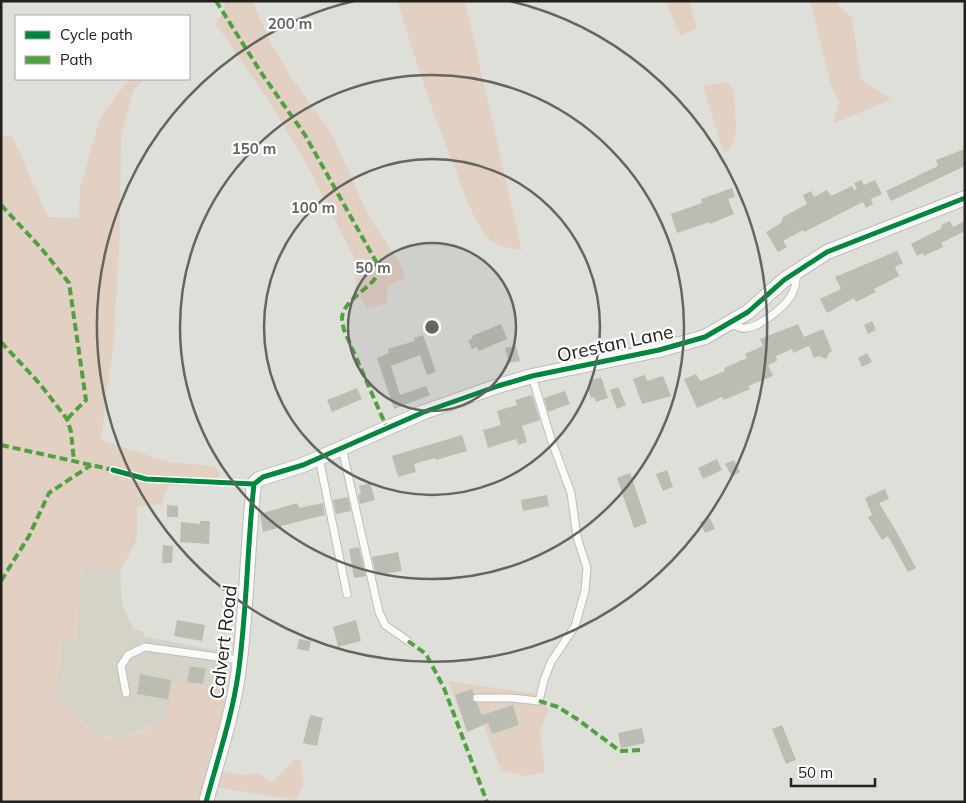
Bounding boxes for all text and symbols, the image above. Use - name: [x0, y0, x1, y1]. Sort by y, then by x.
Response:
- text: 200 m: [268, 14, 312, 33]
- legend: [15, 15, 190, 80]
- text: Cycle path: [60, 25, 133, 44]
- text: Path: [60, 50, 92, 69]
- text: 150 m: [232, 139, 276, 158]
- text: 100 m: [291, 198, 335, 217]
- text: 50 m: [355, 258, 391, 277]
- centre of rings: [423, 318, 441, 336]
- street label: Orestan Lane: [555, 319, 675, 367]
- street label: Calvert Road: [204, 584, 242, 700]
- scale bar: [791, 756, 875, 788]
- text: 50 m: [798, 763, 833, 782]

